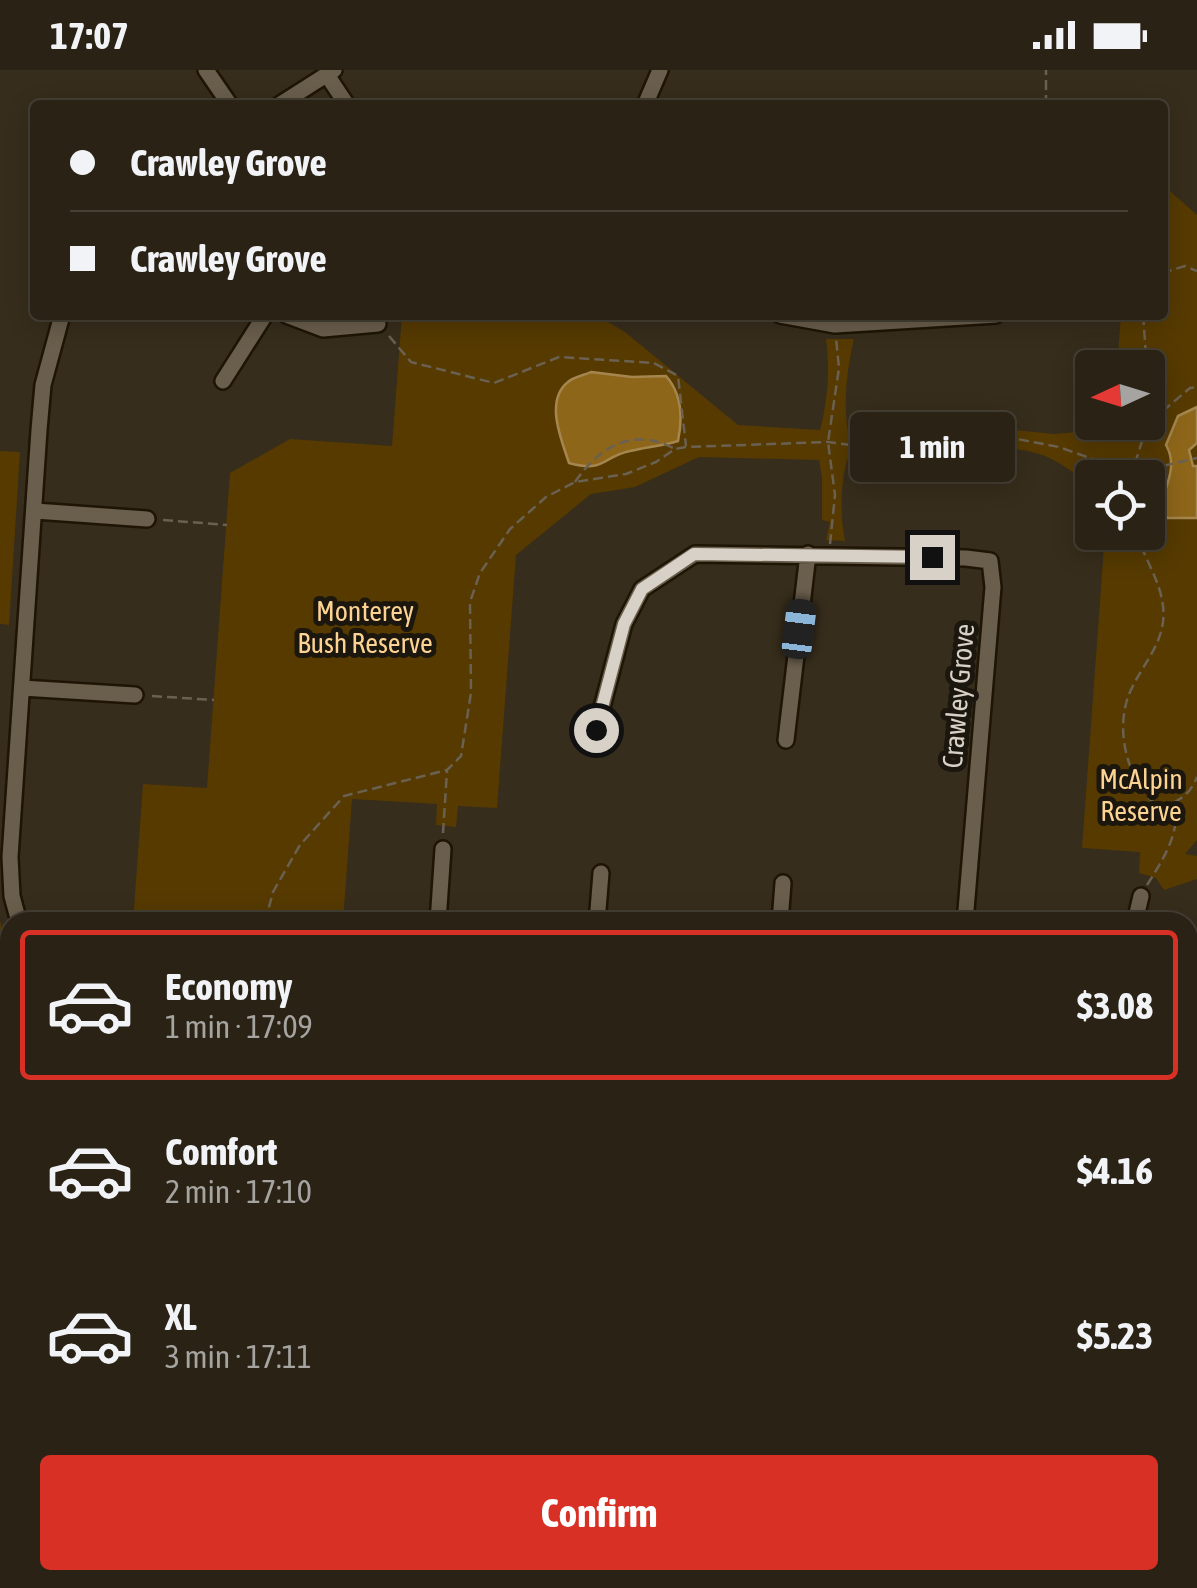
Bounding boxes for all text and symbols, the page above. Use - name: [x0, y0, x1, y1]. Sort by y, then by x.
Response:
- text: 17:07: [50, 14, 129, 57]
- text: Crawley Grove: [130, 141, 327, 184]
- text: Crawley Grove: [130, 237, 327, 280]
- north arrow: [1075, 350, 1165, 440]
- map controls: [1075, 350, 1165, 550]
- callout: 1 min: [850, 412, 1014, 482]
- text: 1 min: [900, 428, 965, 465]
- button: locate: [1075, 460, 1165, 550]
- route end: [910, 535, 955, 580]
- park label: Monterey Bush Reserve: [297, 595, 433, 659]
- car: [780, 597, 818, 661]
- street label: Crawley Grove: [936, 622, 980, 770]
- route start: [574, 708, 619, 753]
- park label: McAlpin Reserve: [1099, 763, 1183, 827]
- icon: car: [45, 960, 135, 1050]
- text: Economy: [165, 965, 292, 1008]
- text: $3.08: [1077, 984, 1153, 1027]
- text: 1 min · 17:09: [165, 1008, 312, 1045]
- icon: car: [45, 1125, 135, 1215]
- text: Comfort: [165, 1130, 277, 1173]
- text: $4.16: [1077, 1149, 1153, 1192]
- text: 2 min · 17:10: [165, 1173, 312, 1210]
- icon: car: [45, 1290, 135, 1380]
- text: XL: [165, 1295, 197, 1338]
- text: $5.23: [1077, 1314, 1153, 1357]
- text: 3 min · 17:11: [165, 1338, 312, 1375]
- button: Confirm: [40, 1455, 1158, 1570]

